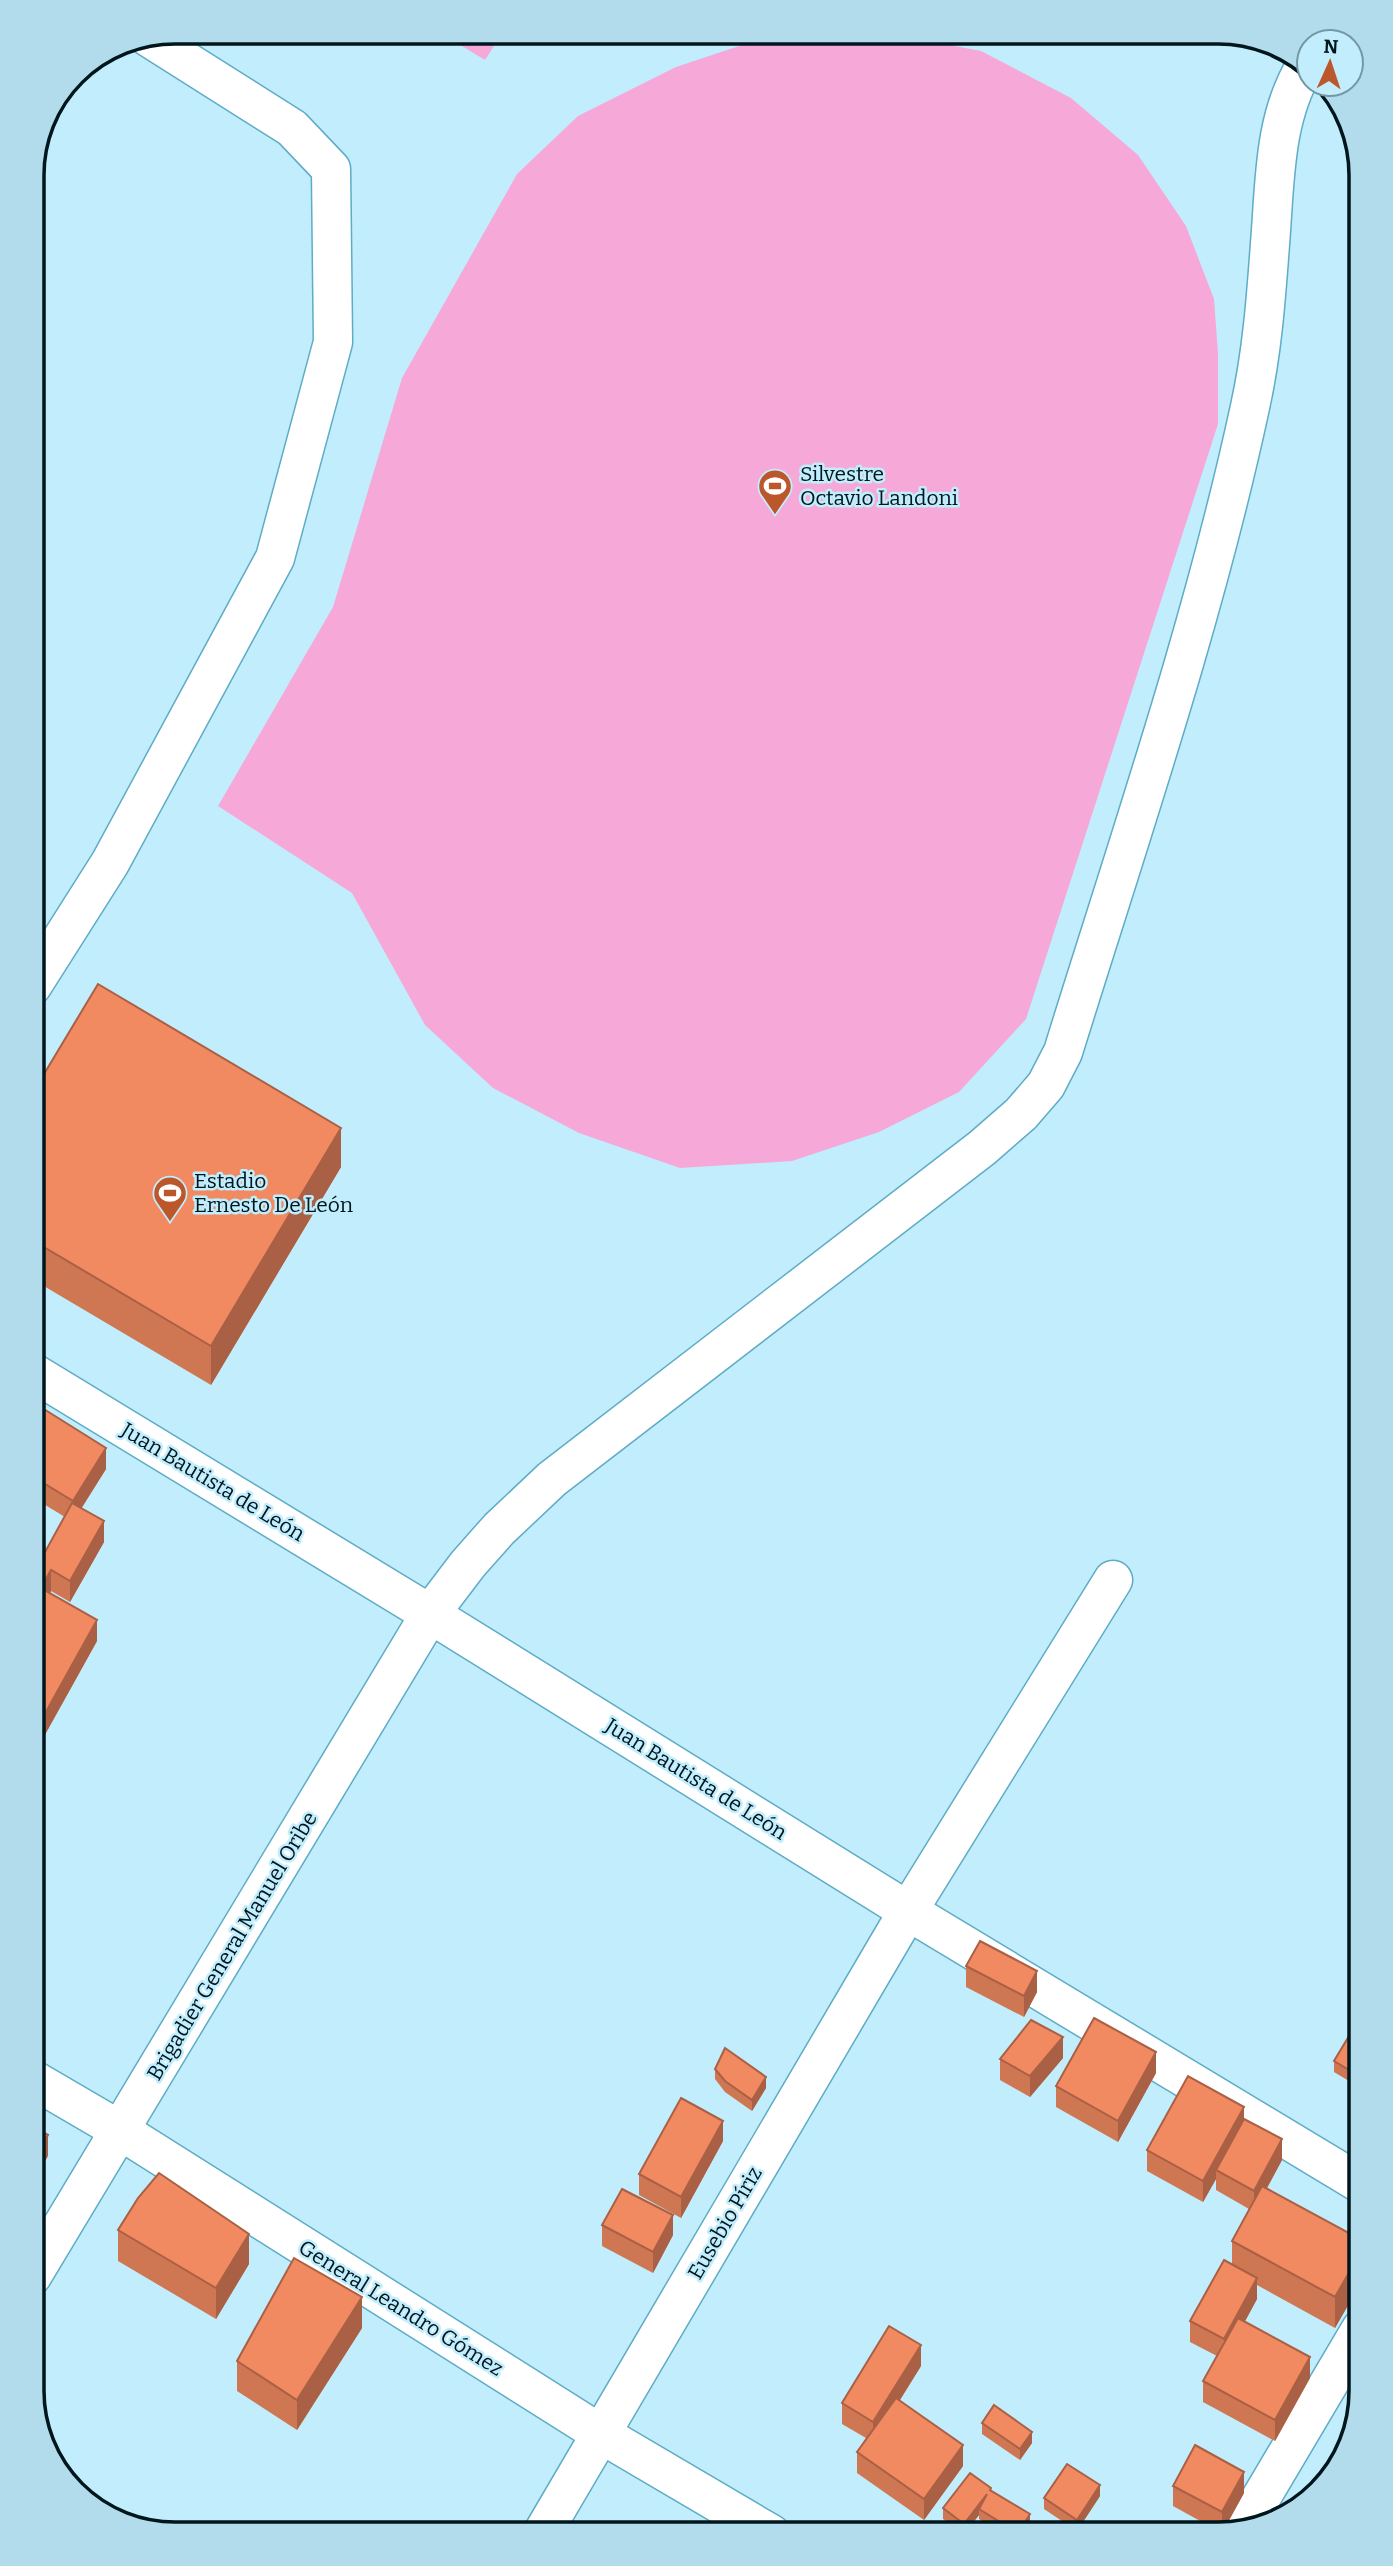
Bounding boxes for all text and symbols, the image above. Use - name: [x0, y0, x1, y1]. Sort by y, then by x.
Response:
- north arrow: [1295, 28, 1365, 98]
- text: N: [1323, 35, 1339, 58]
- place label: Silvestre Octavio Landoni: [800, 461, 958, 511]
- sports icon: Silvestre Octavio Landoni: [756, 467, 794, 516]
- place label: Estadio Ernesto De León: [194, 1168, 353, 1218]
- sports icon: Estadio Ernesto De León: [151, 1174, 189, 1223]
- street label: Juan Bautista de León: [116, 1416, 310, 1547]
- street label: Juan Bautista de León: [599, 1712, 792, 1846]
- street label: Brigadier General Manuel Oribe: [141, 1807, 323, 2085]
- street label: Eusebio Píriz: [682, 2162, 768, 2284]
- street label: General Leandro Gómez: [294, 2234, 508, 2382]

